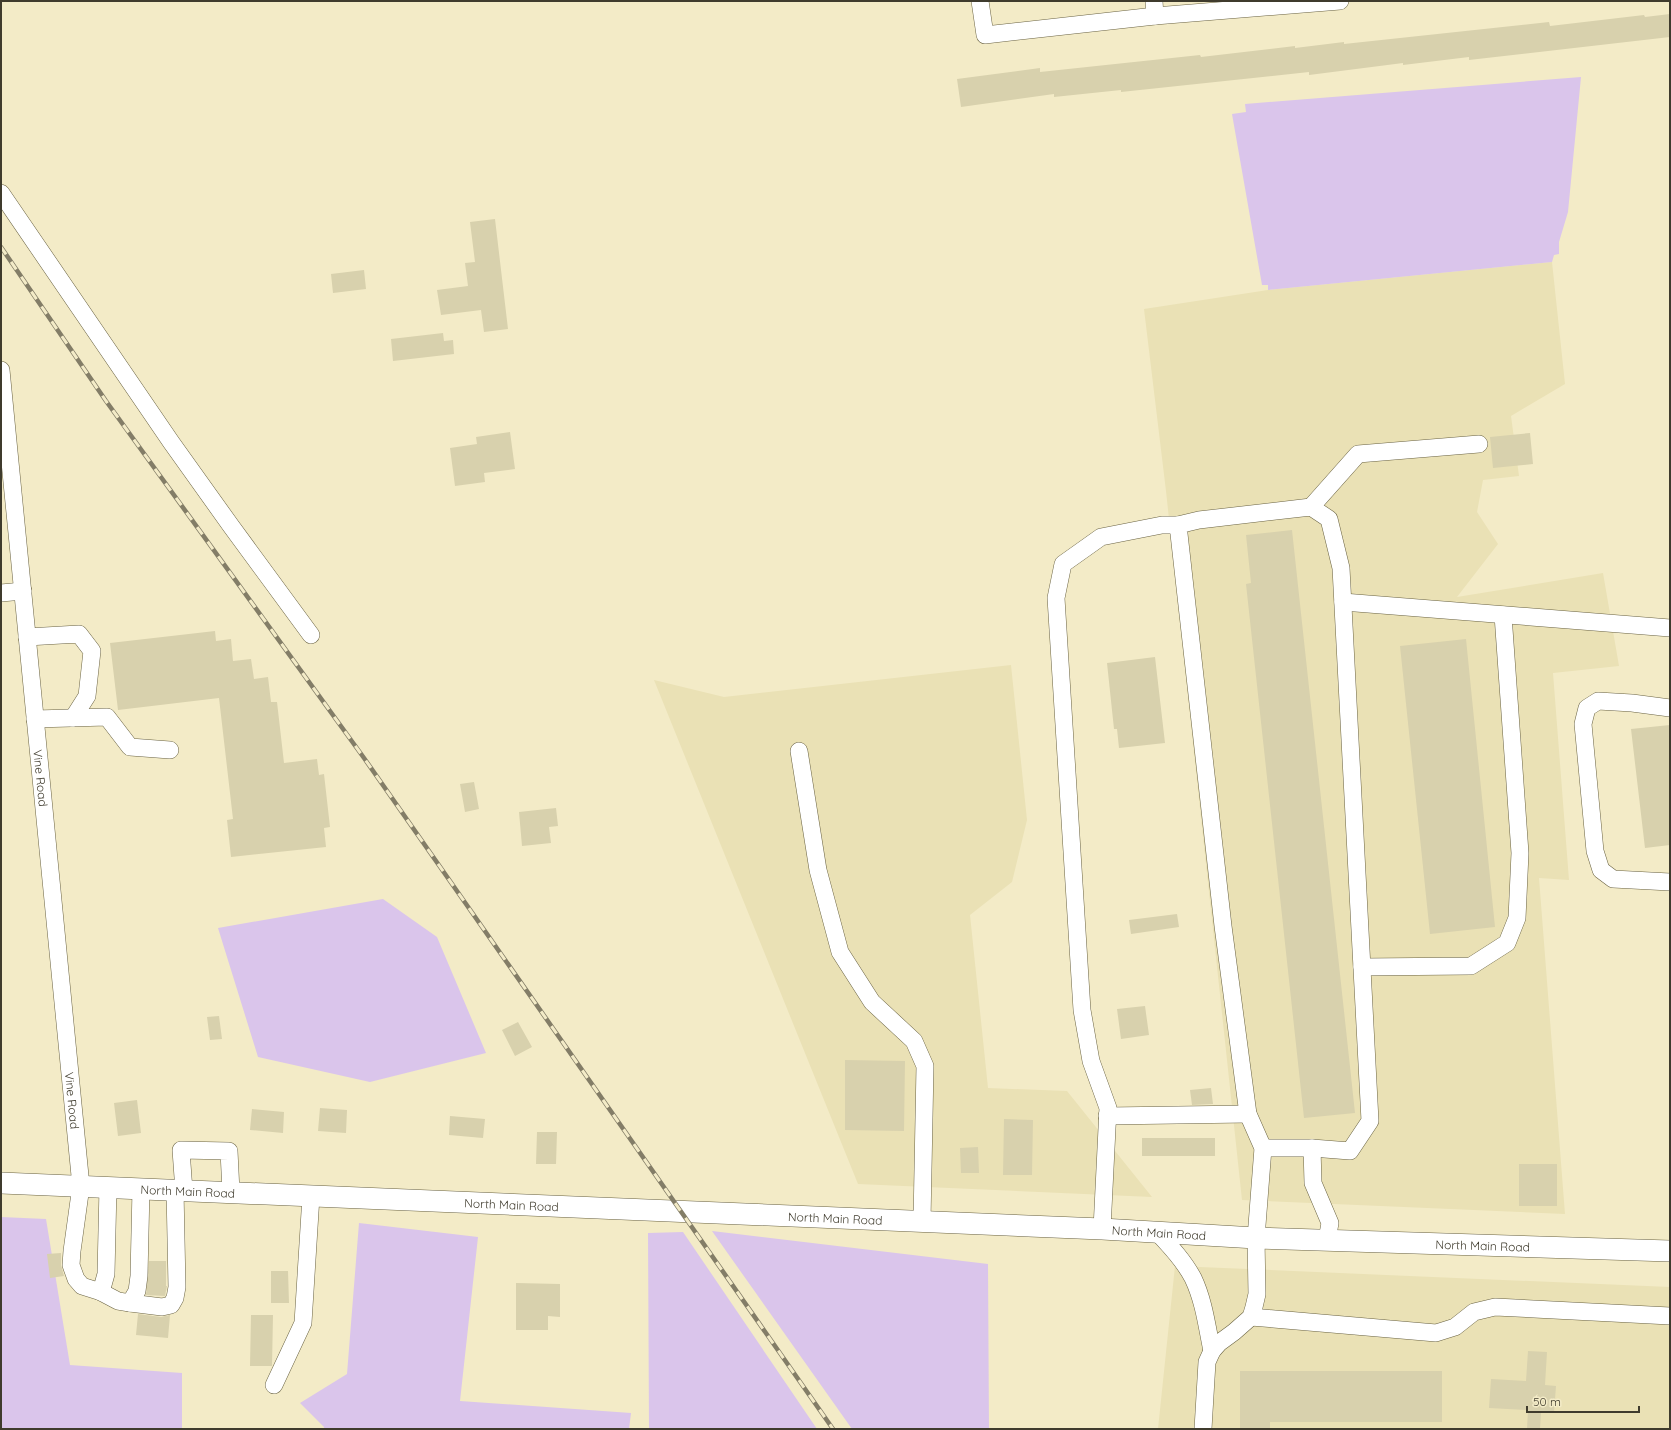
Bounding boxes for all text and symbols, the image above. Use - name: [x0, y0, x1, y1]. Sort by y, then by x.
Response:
- street label: Vine Road: [31, 749, 51, 807]
- street label: Vine Road: [62, 1071, 83, 1130]
- street label: North Main Road: [140, 1181, 235, 1200]
- street label: North Main Road: [464, 1195, 559, 1214]
- street label: North Main Road: [788, 1208, 883, 1227]
- street label: North Main Road: [1111, 1222, 1207, 1243]
- street label: North Main Road: [1435, 1236, 1530, 1254]
- scale bar: [1527, 1388, 1639, 1414]
- text: 50 m: [1533, 1394, 1561, 1409]

